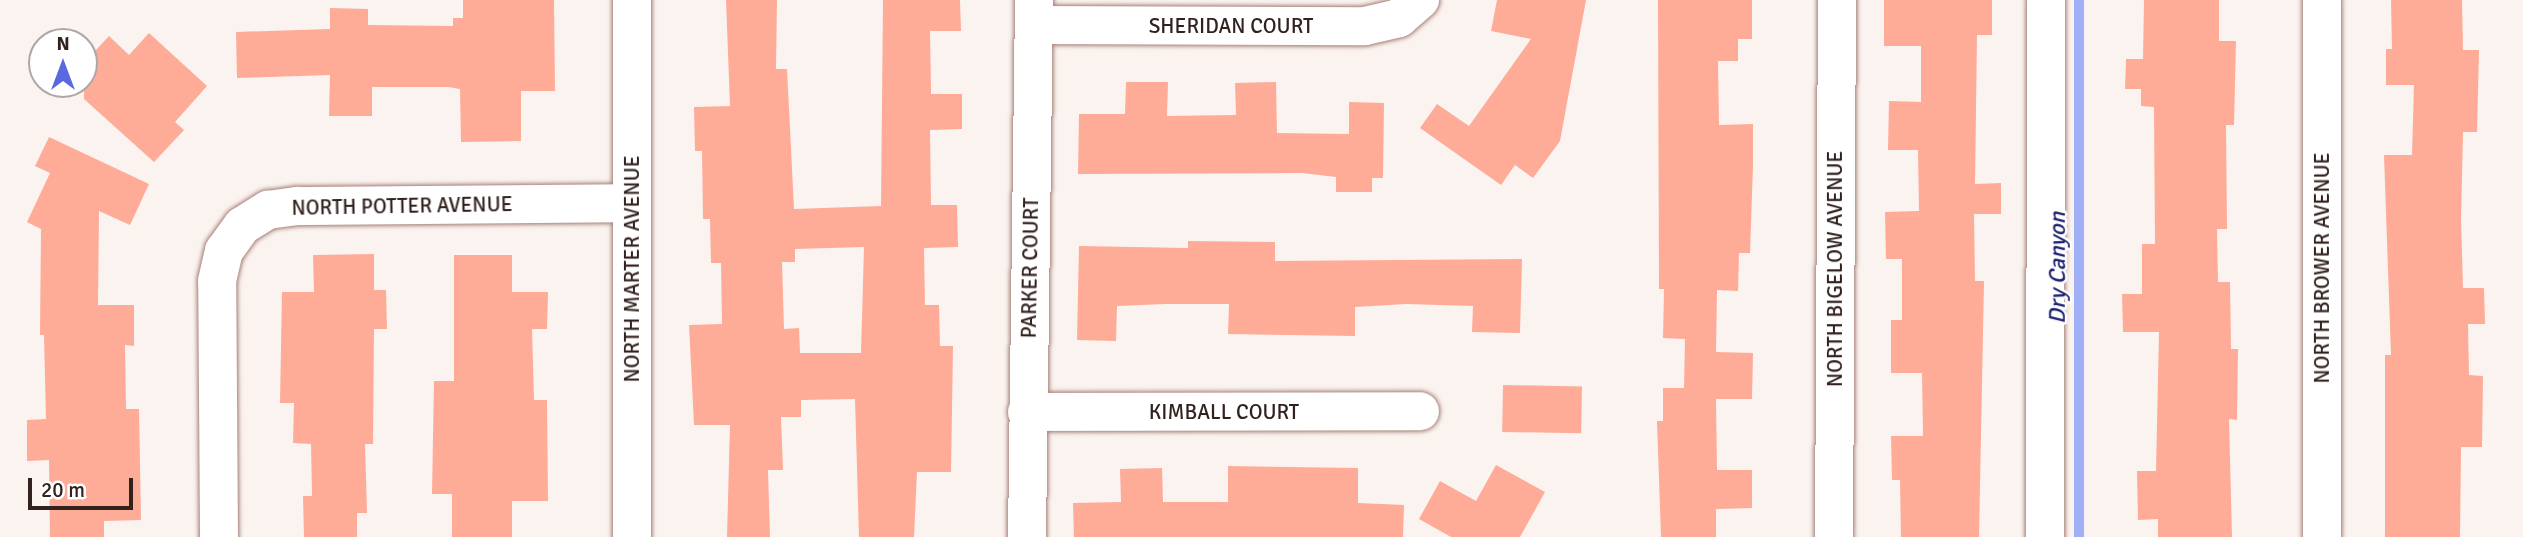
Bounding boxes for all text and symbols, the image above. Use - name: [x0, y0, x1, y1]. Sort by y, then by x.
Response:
- street label: SHERIDAN COURT: [1149, 13, 1313, 39]
- north arrow: [28, 28, 98, 98]
- text: N: [56, 32, 70, 56]
- street label: NORTH BIGELOW AVENUE: [1822, 151, 1848, 387]
- street label: NORTH BROWER AVENUE: [2309, 152, 2335, 384]
- street label: NORTH MARTER AVENUE: [619, 155, 645, 383]
- street label: NORTH POTTER AVENUE: [291, 191, 513, 221]
- street label: PARKER COURT: [1016, 197, 1044, 339]
- water label: Dry Canyon: [2044, 212, 2072, 324]
- street label: KIMBALL COURT: [1149, 399, 1299, 425]
- scale bar: [32, 463, 136, 507]
- text: 20 m: [41, 477, 85, 503]

